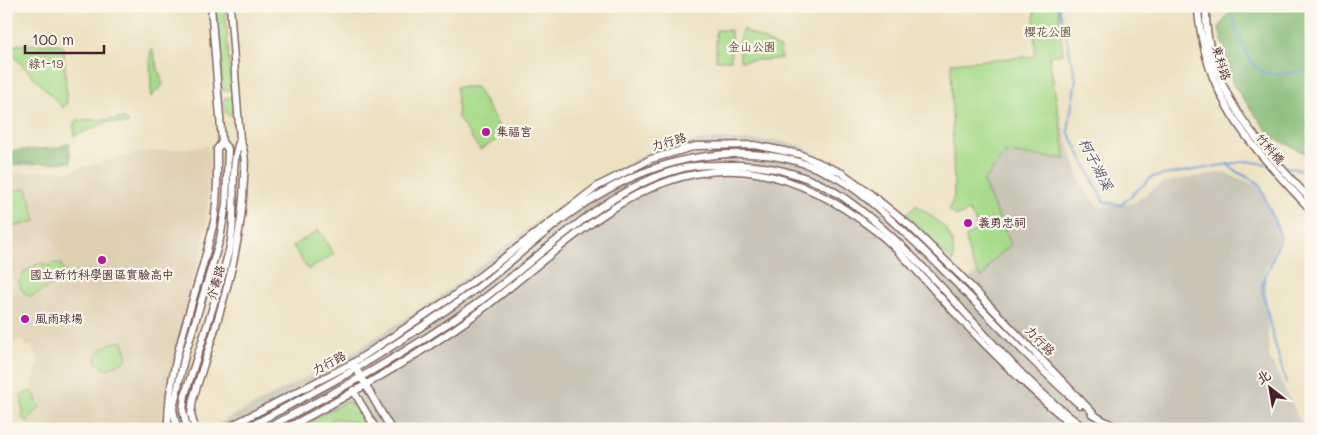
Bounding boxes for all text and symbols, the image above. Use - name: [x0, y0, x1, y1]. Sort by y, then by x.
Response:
- scale bar: [25, 22, 104, 54]
- park label: 櫻花公園: [1024, 23, 1072, 39]
- text: 100 m: [32, 29, 74, 49]
- park label: 金山公園: [728, 38, 776, 54]
- street label: 東科路: [1209, 43, 1235, 82]
- park label: 綠1-19: [29, 55, 63, 71]
- place label: 集福宮: [496, 123, 532, 139]
- marker: 集福宮: [480, 126, 492, 138]
- street label: 力行路: [649, 128, 688, 154]
- street label: 竹科橋: [1253, 130, 1289, 167]
- water label: 柯子湖溪: [1075, 135, 1118, 194]
- place label: 義勇忠祠: [978, 214, 1026, 230]
- marker: 義勇忠祠: [962, 217, 974, 229]
- marker: 國立新竹科學園區實驗高中: [96, 254, 108, 266]
- street label: 介壽路: [202, 263, 228, 302]
- place label: 國立新竹科學園區實驗高中: [30, 266, 174, 282]
- place label: 風雨球場: [35, 310, 83, 326]
- marker: 風雨球場: [19, 313, 31, 325]
- street label: 力行路: [1022, 322, 1059, 359]
- street label: 力行路: [309, 347, 348, 378]
- north arrow: [1244, 362, 1294, 412]
- text: 北: [1252, 365, 1274, 388]

